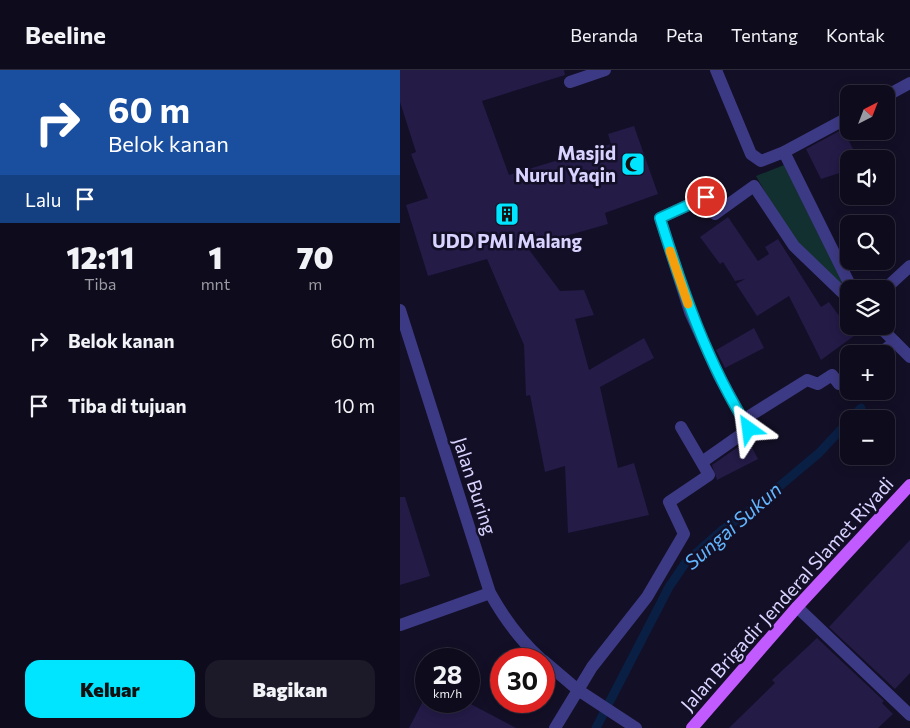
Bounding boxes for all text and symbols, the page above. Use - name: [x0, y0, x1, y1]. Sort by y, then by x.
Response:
- text: Beeline: [25, 20, 106, 49]
- text: Beranda: [570, 24, 638, 46]
- text: Peta: [666, 24, 703, 46]
- text: Tentang: [731, 24, 798, 46]
- text: Kontak: [826, 24, 885, 46]
- north arrow: [840, 85, 895, 140]
- map controls: [840, 85, 895, 465]
- text: 60 m: [108, 87, 190, 130]
- icon: right: [25, 90, 90, 155]
- text: Belok kanan: [108, 130, 229, 157]
- place label: Masjid Nurul Yaqin: [515, 141, 616, 186]
- button: sound: [840, 150, 895, 205]
- mosque icon: Masjid Nurul Yaqin: [620, 151, 646, 177]
- pin: [685, 176, 727, 218]
- icon: arrive: [692, 183, 720, 211]
- icon: arrive: [71, 185, 99, 213]
- text: Lalu: [25, 188, 61, 211]
- building icon: UDD PMI Malang: [494, 201, 520, 227]
- button: search: [840, 215, 895, 270]
- place label: UDD PMI Malang: [432, 229, 583, 252]
- text: 12:11: [66, 238, 134, 275]
- text: 1: [208, 238, 222, 275]
- text: 70: [297, 238, 334, 275]
- text: Tiba: [84, 274, 116, 293]
- text: mnt: [201, 274, 230, 293]
- text: m: [308, 274, 322, 293]
- button: layers: [840, 280, 895, 335]
- icon: right: [25, 327, 53, 355]
- text: Belok kanan: [68, 329, 175, 352]
- text: 60 m: [331, 329, 375, 352]
- button: +: [840, 345, 895, 400]
- icon: arrive: [25, 392, 53, 420]
- text: Tiba di tujuan: [68, 394, 186, 417]
- text: 10 m: [334, 394, 375, 417]
- position arrow: [722, 402, 774, 454]
- button: −: [840, 410, 895, 465]
- street label: Jalan Buring: [449, 434, 502, 538]
- street label: Jalan Brigadir Jenderal Slamet Riyadi: [675, 472, 898, 715]
- water label: Sungai Sukun: [679, 477, 786, 574]
- speed limit sign: 30: [490, 648, 555, 713]
- text: 28: [433, 659, 462, 689]
- button: Keluar: [25, 660, 195, 718]
- button: Bagikan: [205, 660, 375, 718]
- text: km/h: [433, 686, 462, 700]

